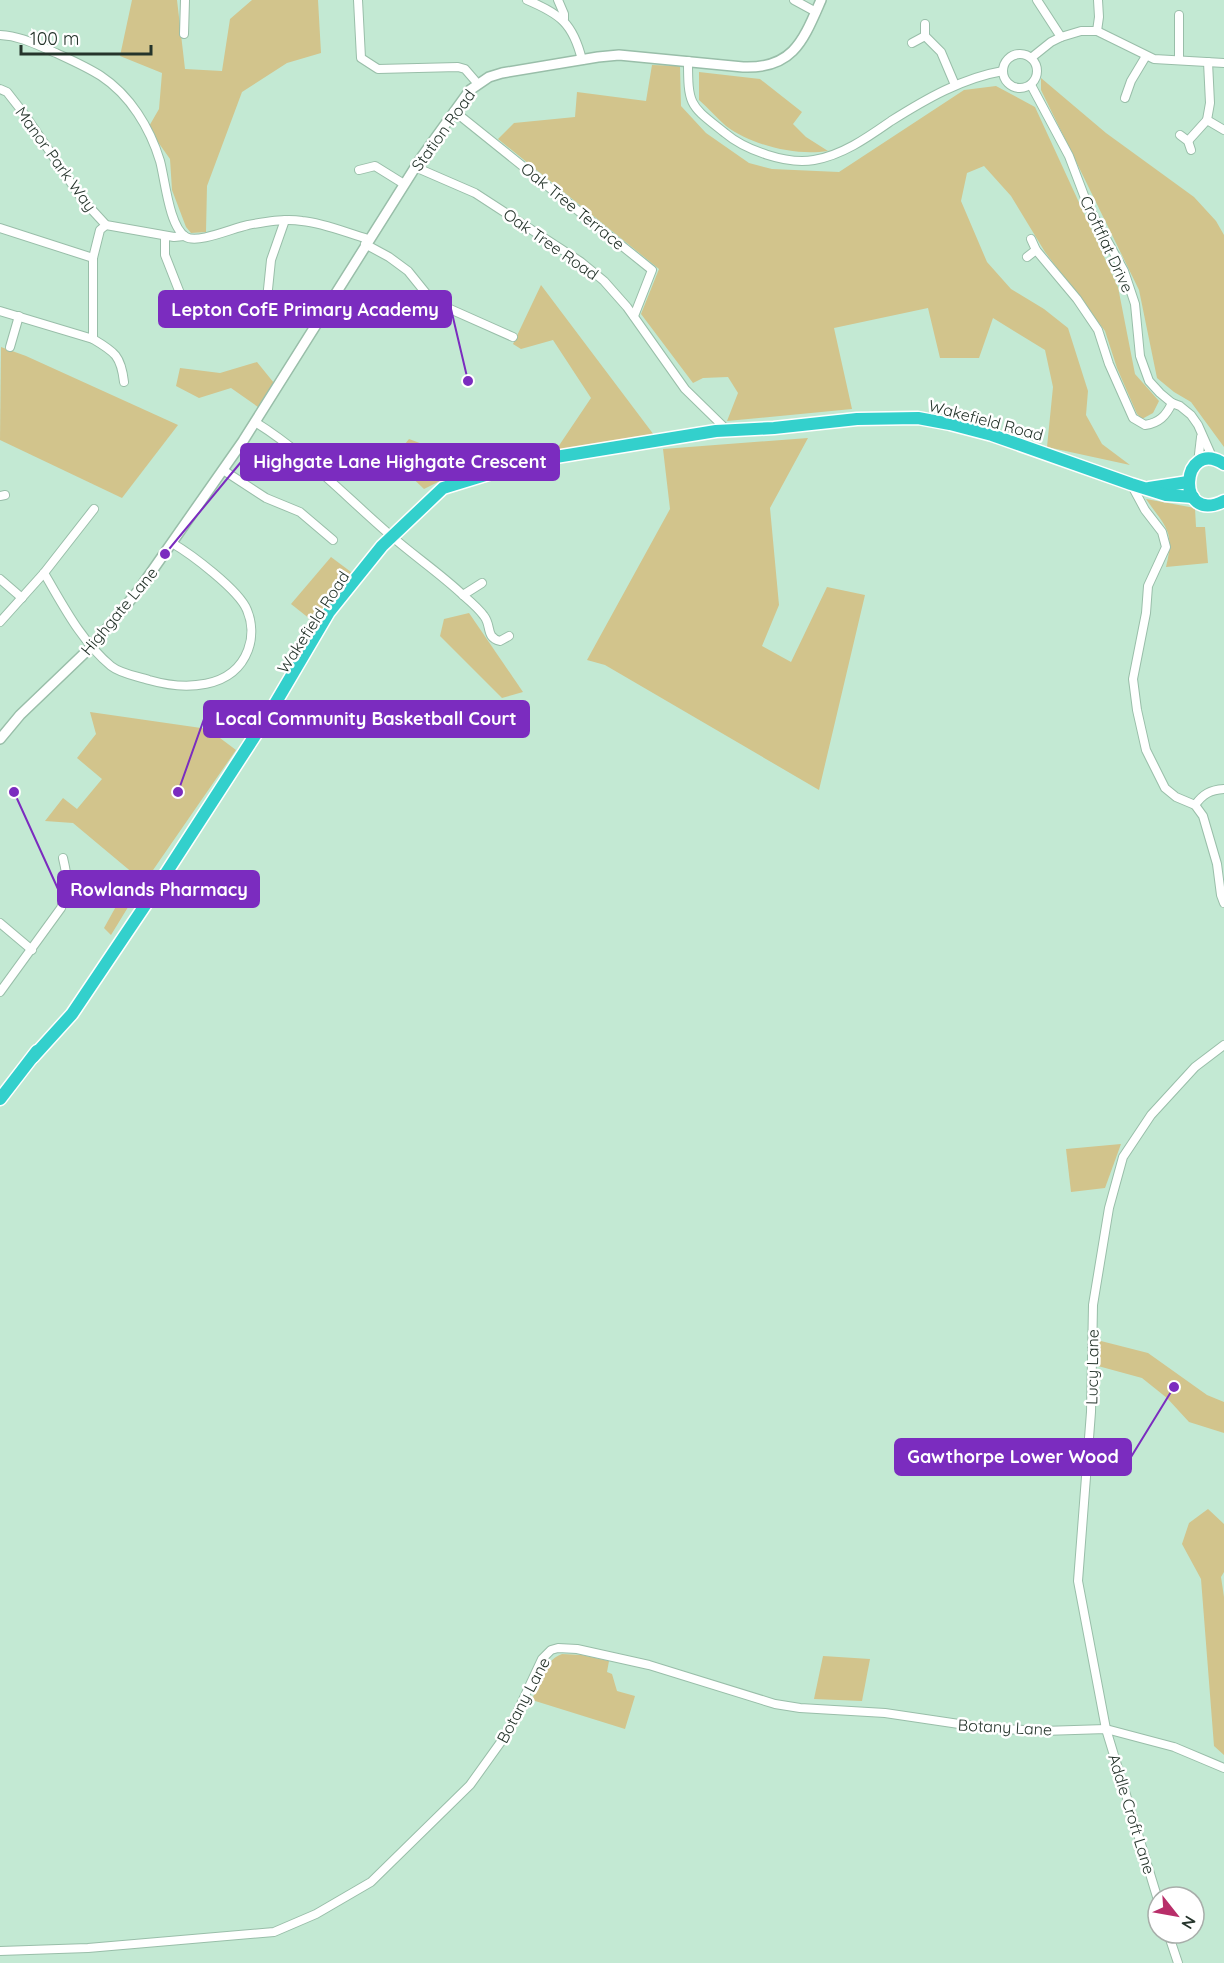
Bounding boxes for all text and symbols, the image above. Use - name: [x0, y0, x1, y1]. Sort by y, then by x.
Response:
- scale bar: [21, 18, 152, 56]
- text: 100 m: [30, 27, 79, 50]
- street label: Station Road: [407, 85, 479, 175]
- street label: Manor Park Way: [11, 103, 101, 215]
- street label: Oak Tree Terrace: [517, 158, 629, 254]
- street label: Croftflat Drive: [1076, 192, 1138, 296]
- street label: Oak Tree Road: [500, 204, 602, 284]
- callout: Lepton CofE Primary Academy: [159, 291, 451, 327]
- text: Lepton CofE Primary Academy: [171, 298, 439, 321]
- street label: Wakefield Road: [927, 395, 1045, 445]
- callout: Highgate Lane Highgate Crescent: [241, 444, 559, 480]
- text: Highgate Lane Highgate Crescent: [253, 450, 547, 473]
- street label: Highgate Lane: [76, 563, 162, 659]
- street label: Wakefield Road: [273, 567, 353, 677]
- callout: Local Community Basketball Court: [204, 701, 529, 737]
- text: Local Community Basketball Court: [215, 707, 517, 730]
- callout: Rowlands Pharmacy: [58, 871, 259, 907]
- text: Rowlands Pharmacy: [70, 878, 248, 901]
- street label: Lucy Lane: [1081, 1329, 1103, 1405]
- callout: Gawthorpe Lower Wood: [895, 1439, 1131, 1475]
- text: Gawthorpe Lower Wood: [907, 1445, 1119, 1468]
- street label: Botany Lane: [492, 1654, 554, 1746]
- street label: Botany Lane: [957, 1715, 1053, 1739]
- street label: Addle Croft Lane: [1104, 1751, 1160, 1877]
- north arrow: [1146, 1885, 1206, 1945]
- text: N: [1177, 1913, 1200, 1933]

